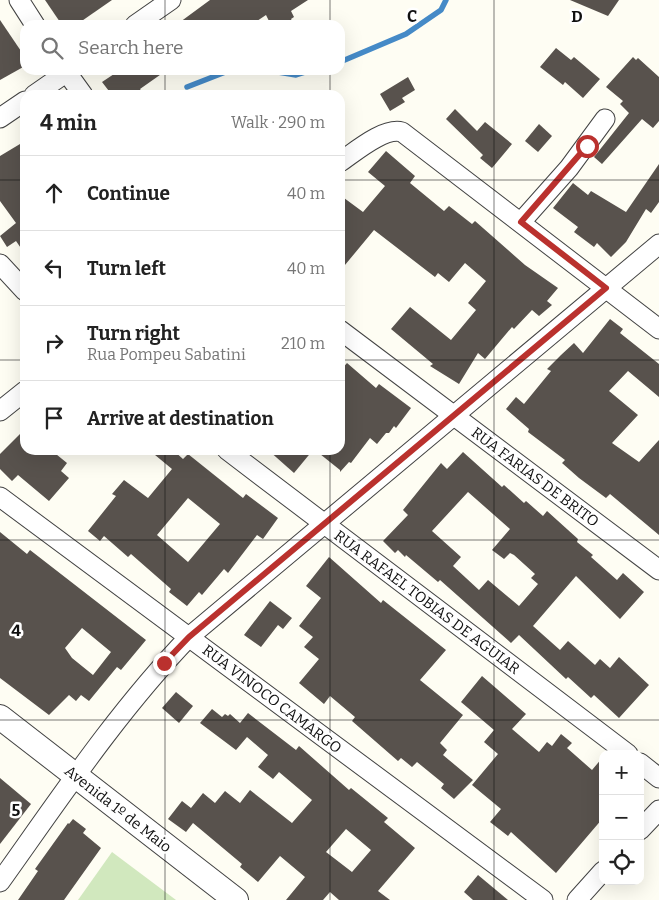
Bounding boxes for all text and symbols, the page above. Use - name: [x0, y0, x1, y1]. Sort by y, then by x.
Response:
- text: C: [407, 7, 417, 26]
- text: D: [571, 7, 583, 26]
- search box: [20, 20, 345, 75]
- icon: search: [38, 34, 66, 62]
- text: Search here: [78, 36, 183, 59]
- text: 4 min: [40, 110, 97, 136]
- text: Walk · 290 m: [231, 113, 325, 132]
- route start: [576, 135, 599, 158]
- icon: ahead: [40, 179, 68, 207]
- text: Continue: [87, 182, 170, 205]
- text: 40 m: [287, 184, 325, 203]
- icon: left: [40, 254, 68, 282]
- text: Turn left: [87, 257, 166, 280]
- text: 40 m: [287, 259, 325, 278]
- text: Turn right: [87, 322, 180, 345]
- icon: right: [40, 329, 68, 357]
- text: 210 m: [281, 334, 325, 353]
- text: Rua Pompeu Sabatini: [87, 345, 246, 364]
- icon: arrive: [40, 404, 68, 432]
- text: Arrive at destination: [87, 407, 274, 430]
- street label: RUA FARIAS DE BRITO: [468, 423, 602, 531]
- street label: RUA RAFAEL TOBIAS DE AGUIAR: [331, 526, 524, 678]
- text: 4: [11, 621, 21, 640]
- street label: RUA VINOCO CAMARGO: [199, 641, 345, 757]
- route end: [153, 652, 176, 675]
- map controls: [599, 750, 644, 885]
- button: +: [599, 750, 644, 795]
- street label: Avenida 1º de Maio: [61, 762, 175, 856]
- button: −: [599, 795, 644, 840]
- text: 5: [12, 801, 21, 820]
- button: locate: [599, 840, 644, 885]

